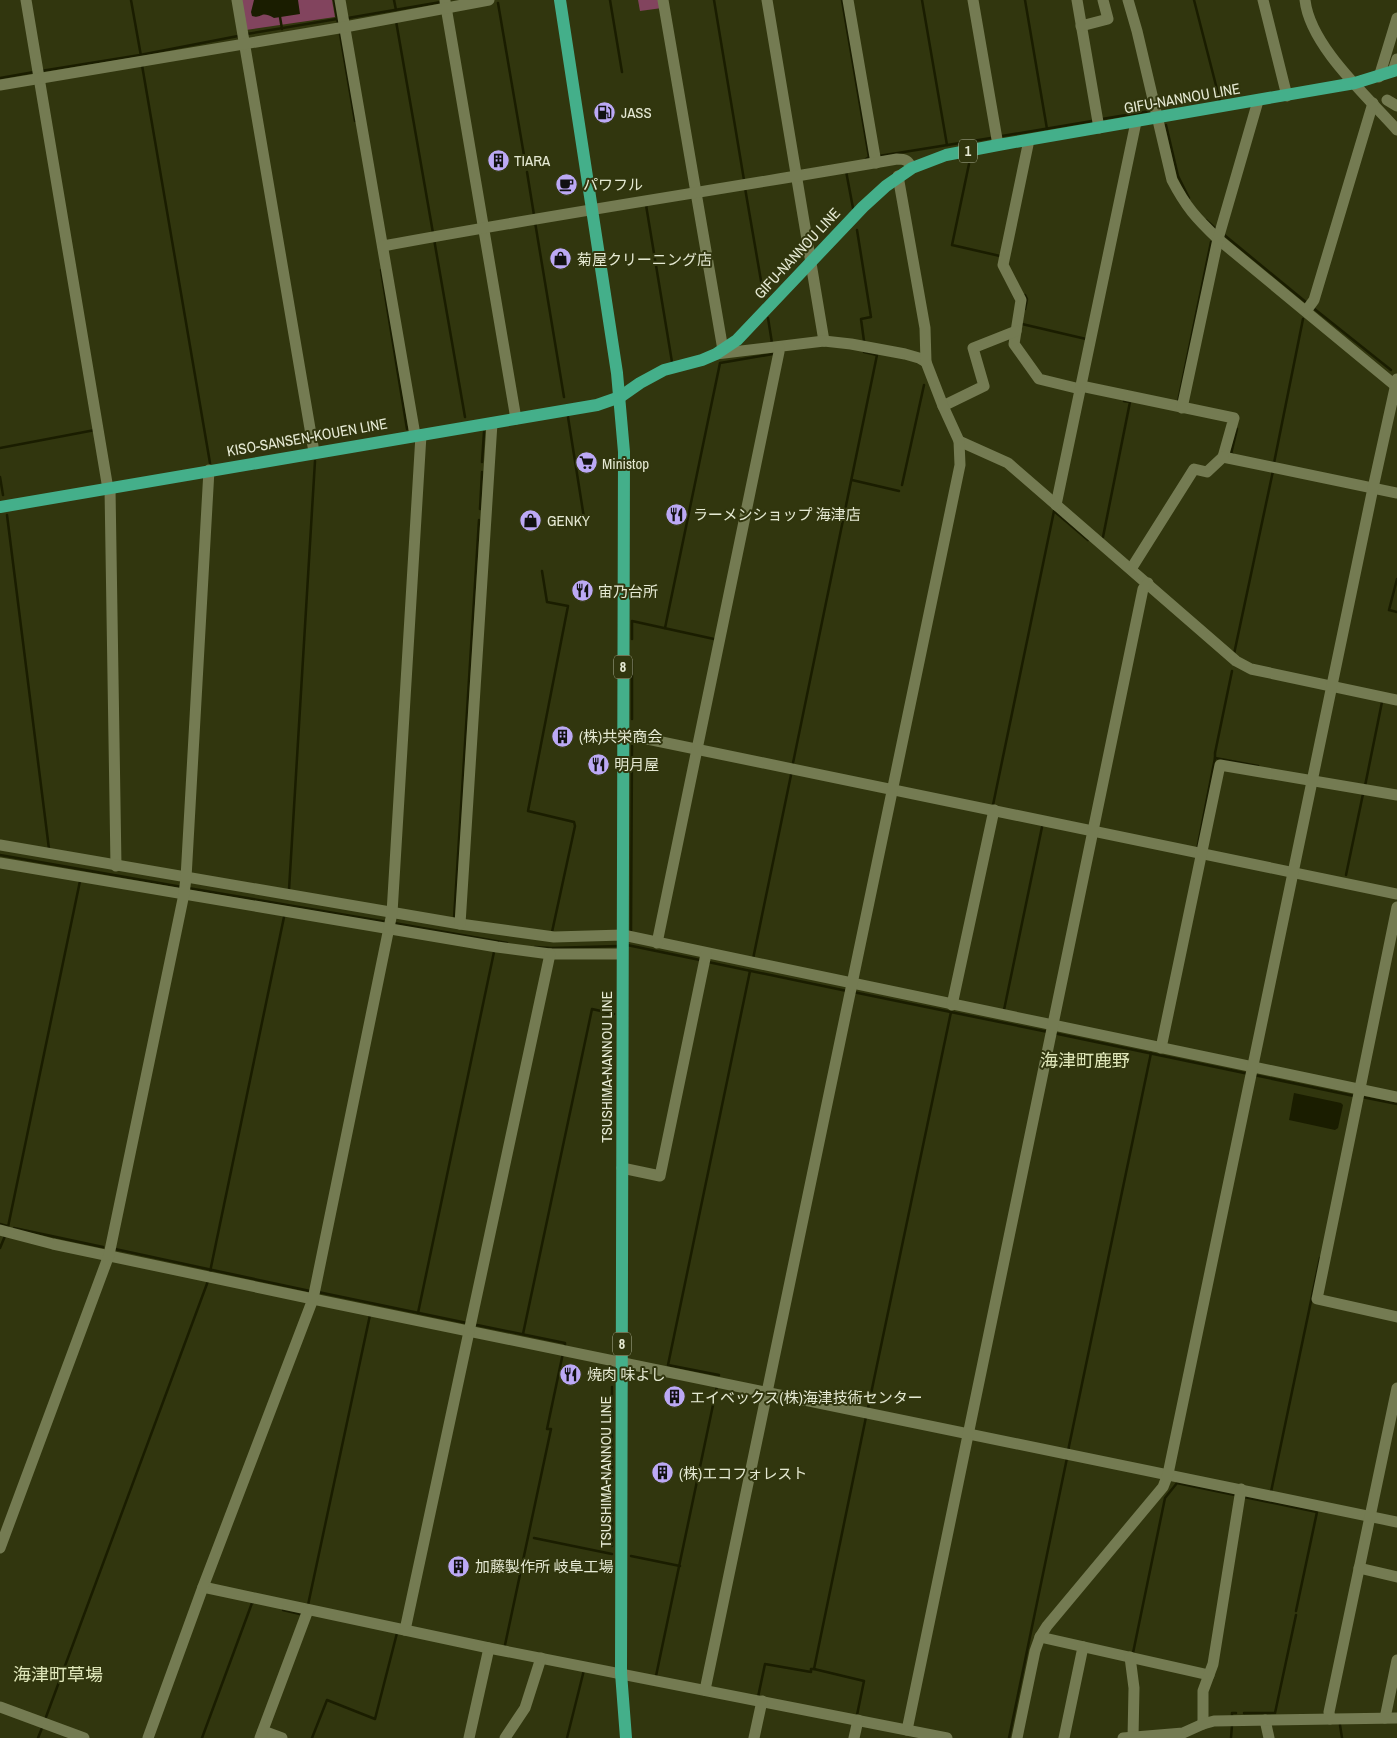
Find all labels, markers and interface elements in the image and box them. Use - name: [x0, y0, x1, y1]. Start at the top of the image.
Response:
- street label: GIFU-NANNOU LINE: [1122, 77, 1242, 119]
- fuel station icon: JASS: [593, 100, 617, 124]
- place label: JASS: [621, 102, 652, 123]
- road number: 1: [959, 140, 977, 162]
- building icon: TIARA: [486, 148, 510, 172]
- place label: TIARA: [514, 150, 551, 171]
- cafe icon: パワフル: [555, 172, 579, 196]
- place label: パワフル: [583, 174, 643, 195]
- street label: GIFU-NANNOU LINE: [749, 203, 845, 303]
- shop icon: 菊屋クリーニング店: [549, 247, 573, 271]
- place label: 菊屋クリーニング店: [577, 249, 712, 270]
- street label: KISO-SANSEN-KOUEN LINE: [225, 413, 389, 461]
- supermarket icon: Ministop: [574, 451, 598, 475]
- place label: Ministop: [602, 453, 649, 474]
- restaurant icon: ラーメンショップ 海津店: [665, 502, 689, 526]
- place label: ラーメンショップ 海津店: [693, 504, 861, 525]
- shop icon: GENKY: [519, 508, 543, 532]
- place label: GENKY: [547, 510, 591, 531]
- restaurant icon: 宙乃台所: [570, 579, 594, 603]
- place label: 宙乃台所: [598, 581, 658, 602]
- road number: 8: [614, 656, 632, 679]
- building icon: (株)共栄商会: [551, 724, 575, 748]
- place label: (株)共栄商会: [579, 726, 662, 747]
- restaurant icon: 明月屋: [586, 752, 610, 776]
- place label: 明月屋: [614, 754, 659, 775]
- street label: TSUSHIMA-NANNOU LINE: [596, 991, 617, 1143]
- district label: 海津町鹿野: [1040, 1048, 1130, 1073]
- road number: 8: [613, 1332, 631, 1356]
- restaurant icon: 焼肉 味よし: [559, 1362, 583, 1386]
- place label: 焼肉 味よし: [587, 1364, 665, 1385]
- building icon: エイベックス(株)海津技術センター: [662, 1385, 686, 1409]
- place label: エイベックス(株)海津技術センター: [690, 1387, 923, 1408]
- street label: TSUSHIMA-NANNOU LINE: [595, 1396, 616, 1548]
- building icon: (株)エコフォレスト: [651, 1461, 675, 1485]
- place label: (株)エコフォレスト: [679, 1463, 807, 1484]
- building icon: 加藤製作所 岐阜工場: [447, 1554, 471, 1578]
- place label: 加藤製作所 岐阜工場: [475, 1556, 613, 1577]
- district label: 海津町草場: [13, 1662, 103, 1687]

